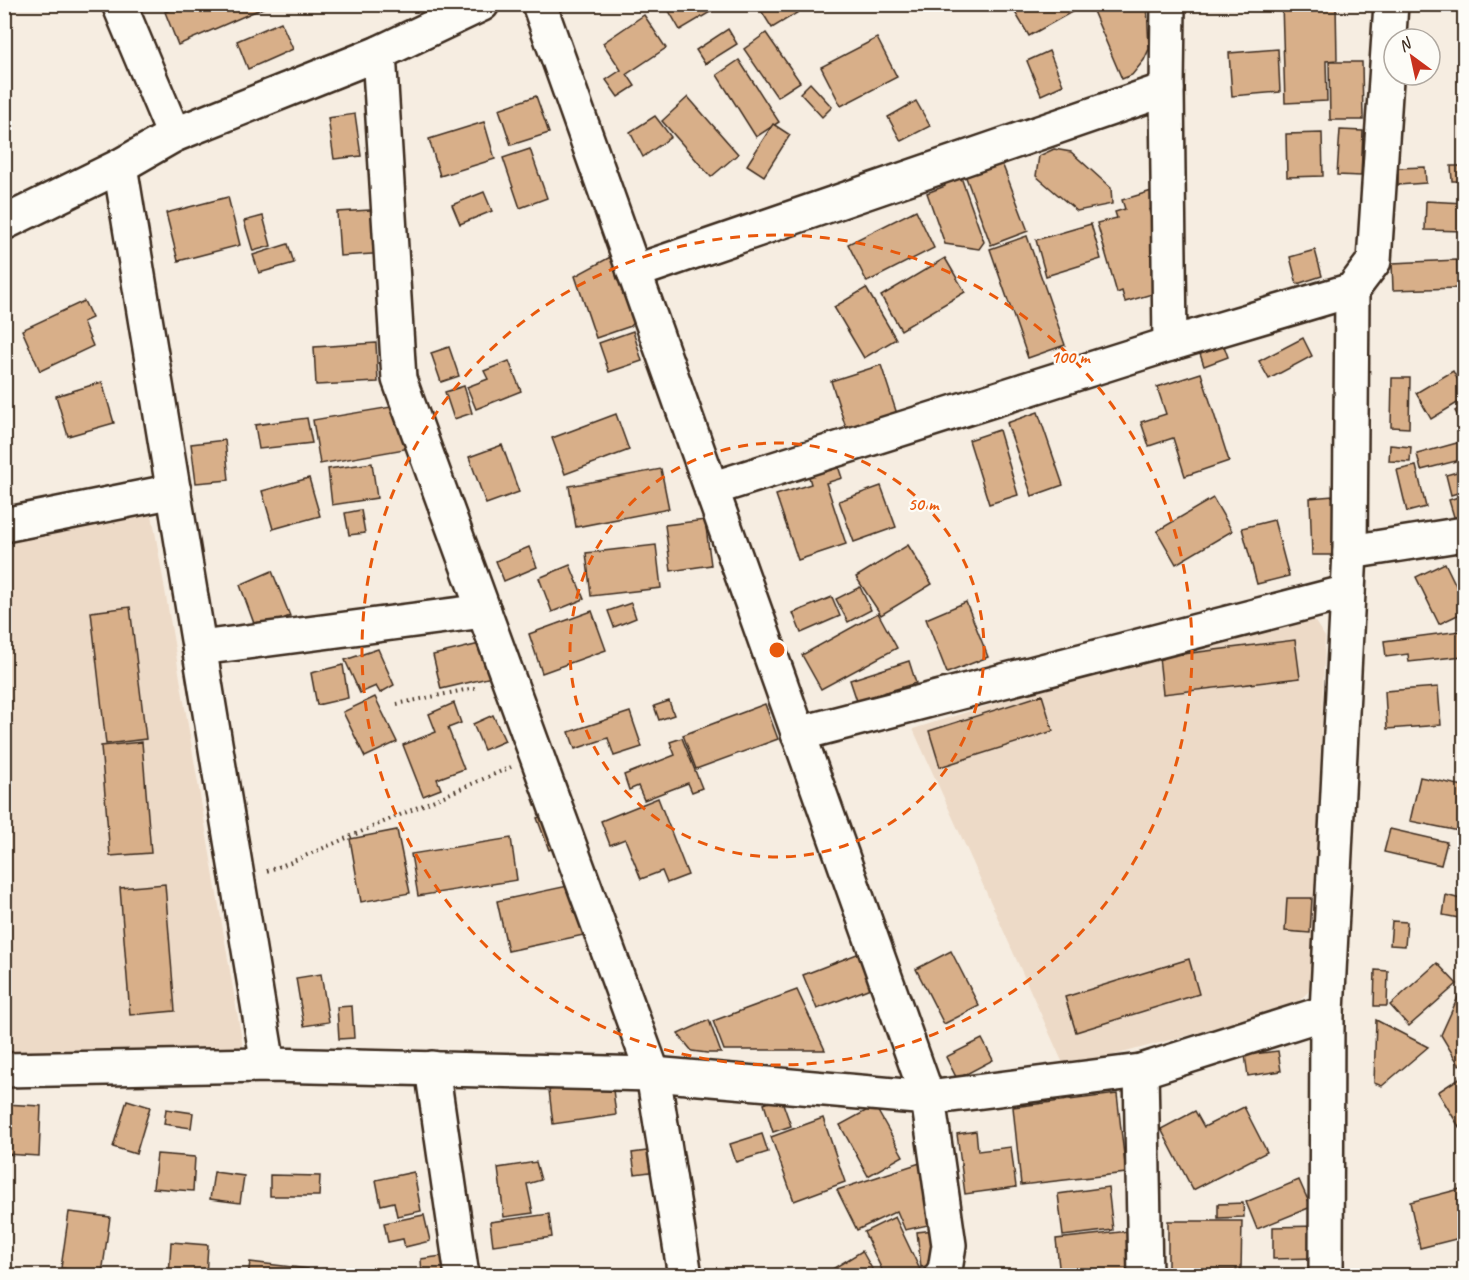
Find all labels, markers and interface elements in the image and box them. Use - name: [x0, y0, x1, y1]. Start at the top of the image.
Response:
- north arrow: [1382, 27, 1442, 87]
- text: N: [1395, 32, 1417, 56]
- text: 100 m: [1051, 346, 1091, 368]
- text: 50 m: [908, 493, 940, 515]
- centre of rings: [767, 640, 787, 660]

